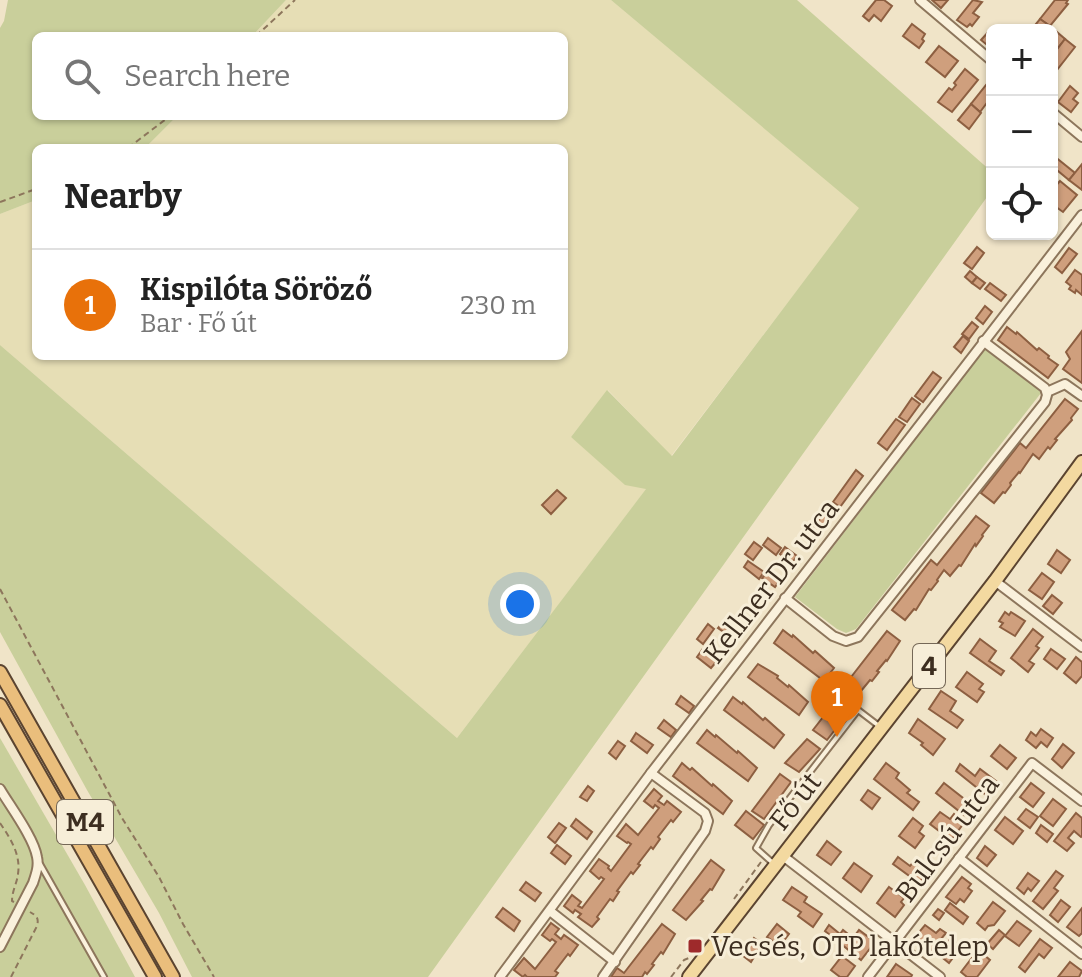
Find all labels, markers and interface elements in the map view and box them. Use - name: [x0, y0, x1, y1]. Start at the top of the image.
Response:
- map controls: [986, 24, 1058, 240]
- button: +: [986, 24, 1058, 96]
- search box: [32, 32, 568, 120]
- icon: search: [60, 54, 104, 98]
- text: Search here: [124, 58, 291, 94]
- button: −: [986, 96, 1058, 168]
- button: locate: [986, 168, 1058, 240]
- text: Nearby: [64, 176, 182, 217]
- text: Kispilóta Söröző: [140, 272, 372, 308]
- text: 1: [84, 290, 96, 321]
- text: 230 m: [460, 290, 536, 321]
- text: Bar · Fő út: [140, 308, 257, 339]
- street label: Kellner Dr. utca: [697, 493, 846, 670]
- your location: [500, 584, 540, 624]
- road number: 4: [913, 644, 945, 688]
- pin: 1: [811, 671, 863, 737]
- street label: Fő út: [763, 766, 828, 837]
- street label: Bulcsú utca: [889, 768, 1006, 908]
- road number: M4: [57, 800, 113, 844]
- place label: Vecsés, OTP lakótelep: [711, 930, 989, 963]
- marker: Vecsés, OTP lakótelep: [686, 937, 704, 955]

